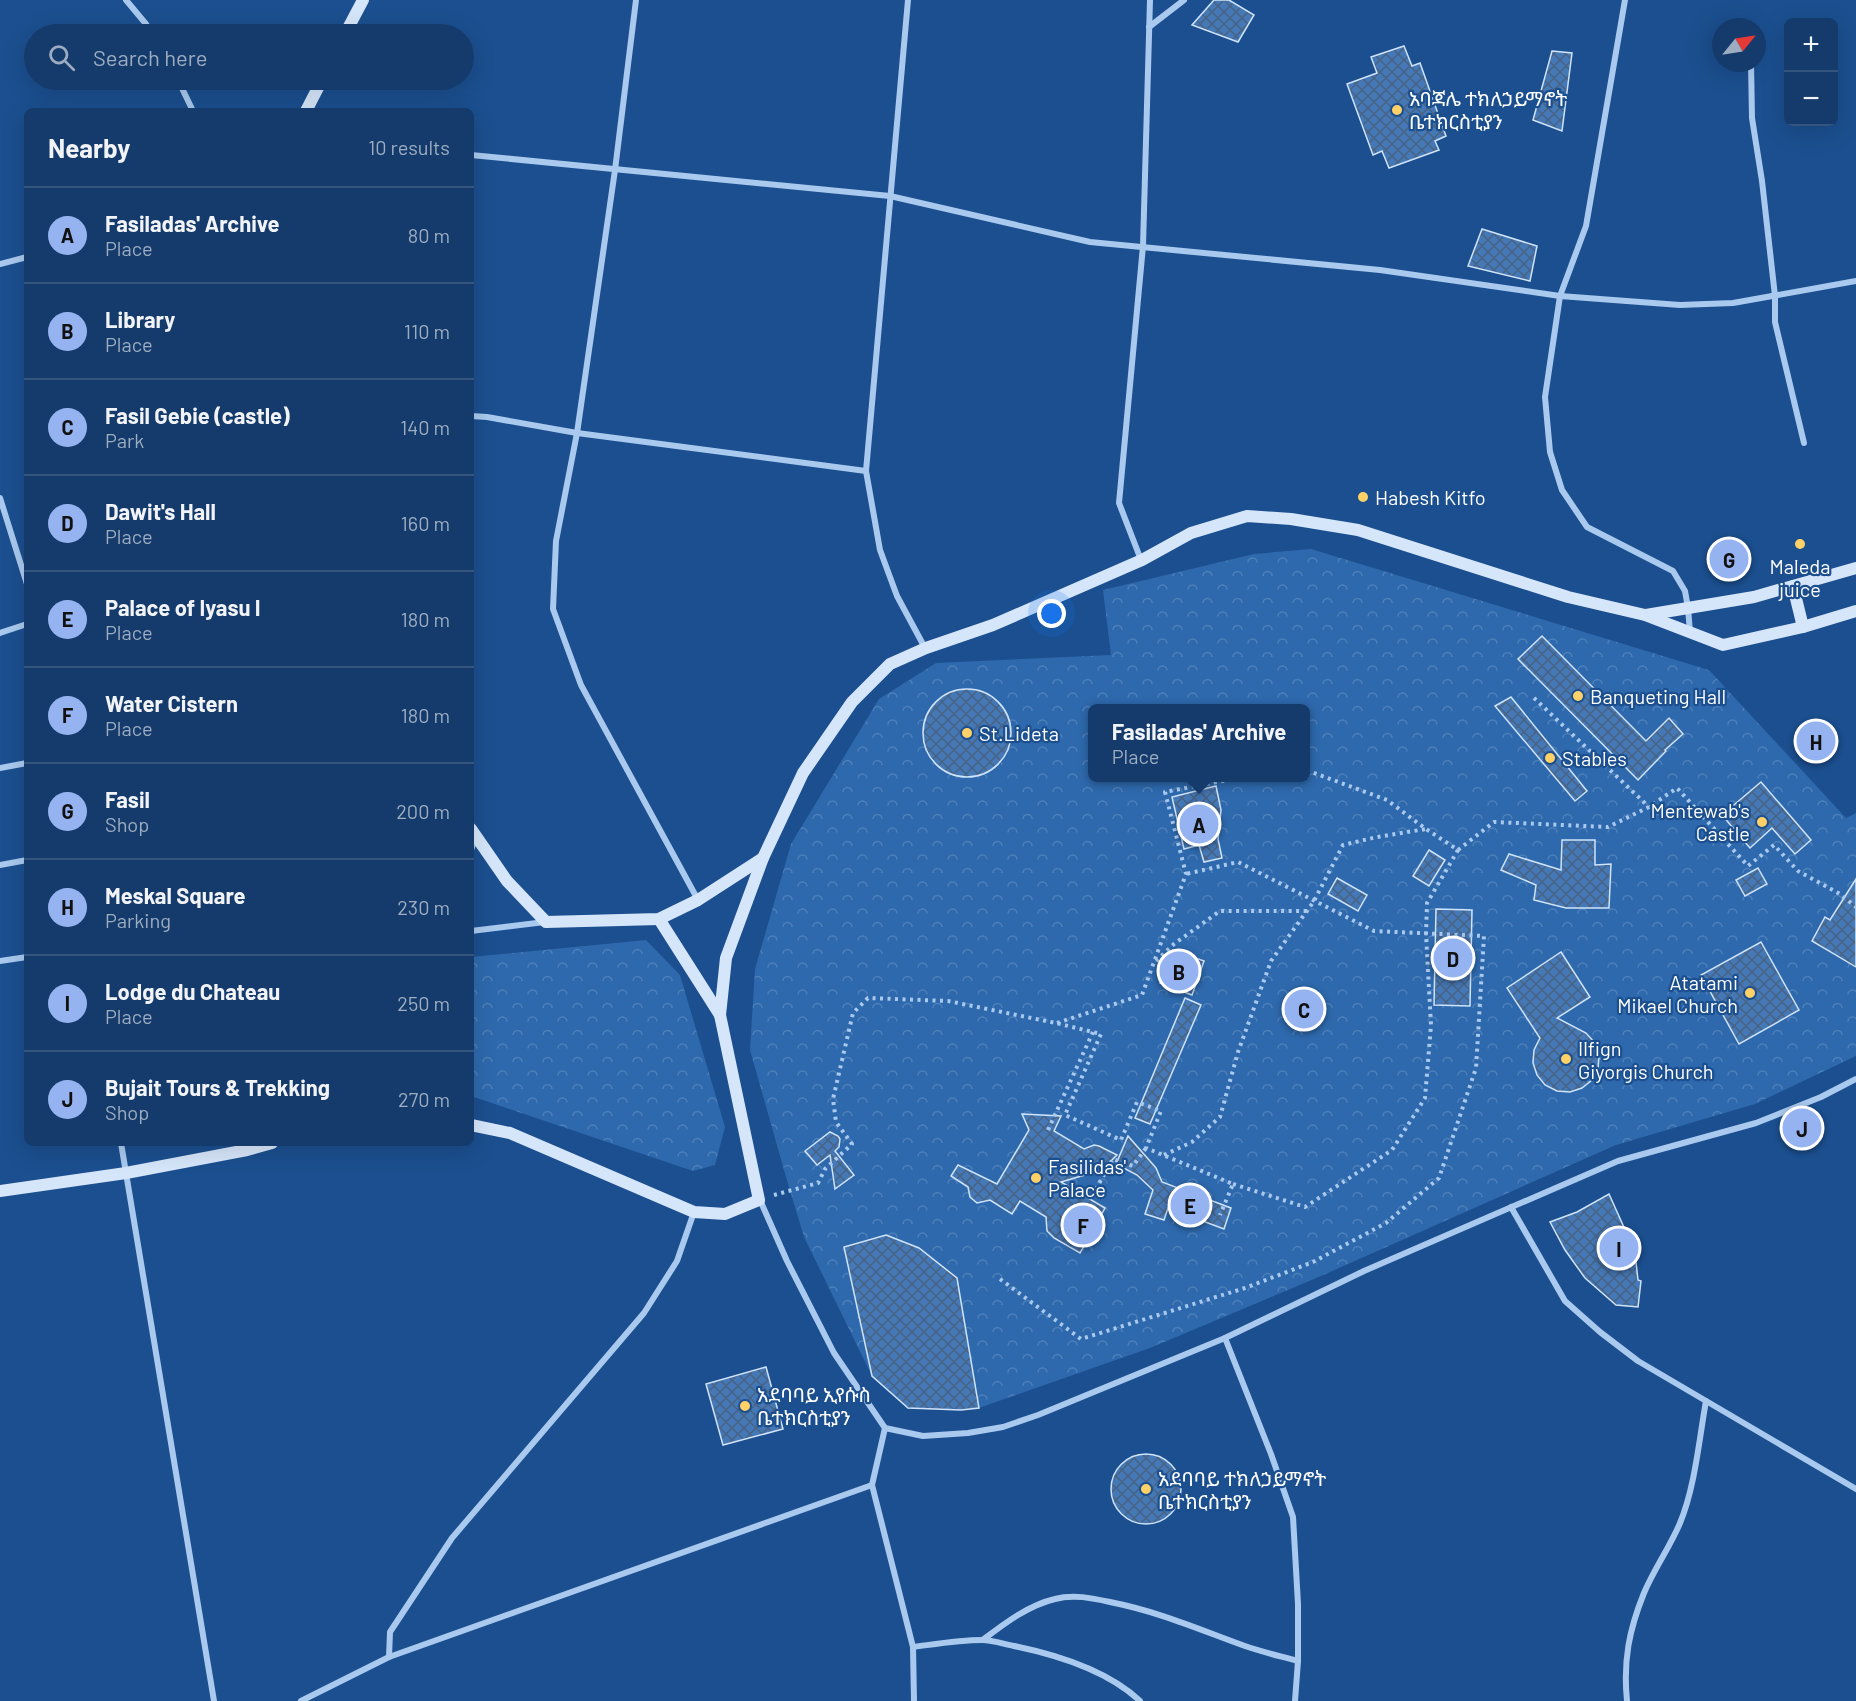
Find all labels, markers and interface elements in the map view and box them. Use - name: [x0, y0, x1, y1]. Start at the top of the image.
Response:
- north arrow: [1712, 18, 1766, 72]
- map controls: [1784, 18, 1838, 126]
- button: +: [1784, 18, 1838, 72]
- search box: [24, 24, 474, 90]
- icon: search: [45, 41, 78, 74]
- text: Search here: [93, 44, 207, 70]
- button: −: [1784, 72, 1838, 126]
- place label: አባጃሌ ተክለኃይማኖት ቤተክርስቲያን: [1409, 86, 1567, 133]
- marker: አባጃሌ ተክለኃይማኖት ቤተክርስቲያን: [1390, 103, 1404, 117]
- text: Nearby: [48, 132, 130, 163]
- text: 10 results: [368, 135, 450, 159]
- text: Fasiladas' Archive: [105, 210, 280, 236]
- text: A: [61, 223, 74, 247]
- text: 80 m: [408, 223, 450, 247]
- text: Place: [105, 236, 153, 260]
- text: Library: [105, 306, 175, 332]
- text: B: [61, 319, 74, 343]
- text: 110 m: [404, 319, 450, 343]
- text: Place: [105, 332, 153, 356]
- text: Fasil Gebie (castle): [105, 402, 290, 428]
- text: C: [61, 415, 74, 439]
- text: 140 m: [400, 415, 450, 439]
- text: Park: [105, 428, 144, 452]
- place label: Habesh Kitfo: [1375, 485, 1486, 509]
- marker: Habesh Kitfo: [1356, 490, 1370, 504]
- text: Dawit's Hall: [105, 498, 216, 524]
- text: D: [61, 511, 74, 535]
- text: 160 m: [401, 511, 450, 535]
- text: Place: [105, 524, 153, 548]
- pin: G: [1710, 536, 1748, 582]
- marker: Maleda juice: [1793, 537, 1807, 551]
- place label: Maleda juice: [1770, 554, 1830, 601]
- text: Palace of Iyasu I: [105, 594, 261, 620]
- your location: [1037, 599, 1066, 628]
- text: E: [62, 607, 73, 631]
- text: 180 m: [401, 607, 450, 631]
- text: Place: [105, 620, 153, 644]
- place label: Banqueting Hall: [1590, 684, 1726, 708]
- marker: Banqueting Hall: [1571, 689, 1585, 703]
- text: Water Cistern: [105, 690, 238, 716]
- text: F: [62, 703, 73, 727]
- text: 180 m: [401, 703, 450, 727]
- popup: [1088, 704, 1310, 782]
- text: Place: [105, 716, 153, 740]
- text: Fasiladas' Archive: [1112, 718, 1286, 744]
- pin: H: [1796, 718, 1836, 764]
- place label: St.Lideta: [979, 721, 1059, 745]
- marker: St.Lideta: [960, 726, 974, 740]
- text: Place: [1112, 744, 1159, 768]
- place label: Stables: [1562, 746, 1627, 770]
- marker: Stables: [1543, 751, 1557, 765]
- text: Fasil: [105, 786, 150, 812]
- place label: Mentewab's Castle: [1650, 798, 1750, 845]
- text: G: [61, 799, 74, 823]
- text: 200 m: [396, 799, 450, 823]
- pin: A: [1180, 802, 1218, 846]
- text: Shop: [105, 812, 149, 836]
- marker: Mentewab's Castle: [1755, 815, 1769, 829]
- text: Meskal Square: [105, 882, 246, 908]
- text: H: [61, 895, 74, 919]
- text: 230 m: [397, 895, 450, 919]
- text: Parking: [105, 908, 171, 932]
- pin: D: [1434, 936, 1472, 980]
- pin: B: [1160, 948, 1198, 994]
- place label: Atatami Mikael Church: [1617, 970, 1738, 1017]
- text: Lodge du Chateau: [105, 978, 280, 1004]
- pin: C: [1284, 986, 1324, 1032]
- marker: Atatami Mikael Church: [1743, 986, 1757, 1000]
- text: I: [65, 991, 70, 1015]
- text: 250 m: [397, 991, 450, 1015]
- text: Place: [105, 1004, 153, 1028]
- place label: Ilfign Giyorgis Church: [1578, 1036, 1714, 1083]
- marker: Ilfign Giyorgis Church: [1559, 1052, 1573, 1066]
- text: Bujait Tours & Trekking: [105, 1074, 330, 1100]
- text: J: [62, 1087, 73, 1111]
- text: 270 m: [398, 1087, 450, 1111]
- text: Shop: [105, 1100, 149, 1124]
- pin: J: [1782, 1106, 1822, 1150]
- place label: Fasilidas' Palace: [1048, 1154, 1127, 1201]
- marker: Fasilidas' Palace: [1029, 1171, 1043, 1185]
- pin: E: [1170, 1182, 1210, 1228]
- pin: F: [1064, 1202, 1102, 1248]
- pin: I: [1600, 1226, 1638, 1270]
- place label: አደባባይ ኢየሱስ ቤተክርስቲያን: [757, 1382, 871, 1429]
- marker: አደባባይ ኢየሱስ ቤተክርስቲያን: [738, 1399, 752, 1413]
- place label: አደባባይ ተክለኃይማኖት ቤተክርስቲያን: [1158, 1466, 1326, 1513]
- marker: አደባባይ ተክለኃይማኖት ቤተክርስቲያን: [1139, 1482, 1153, 1496]

